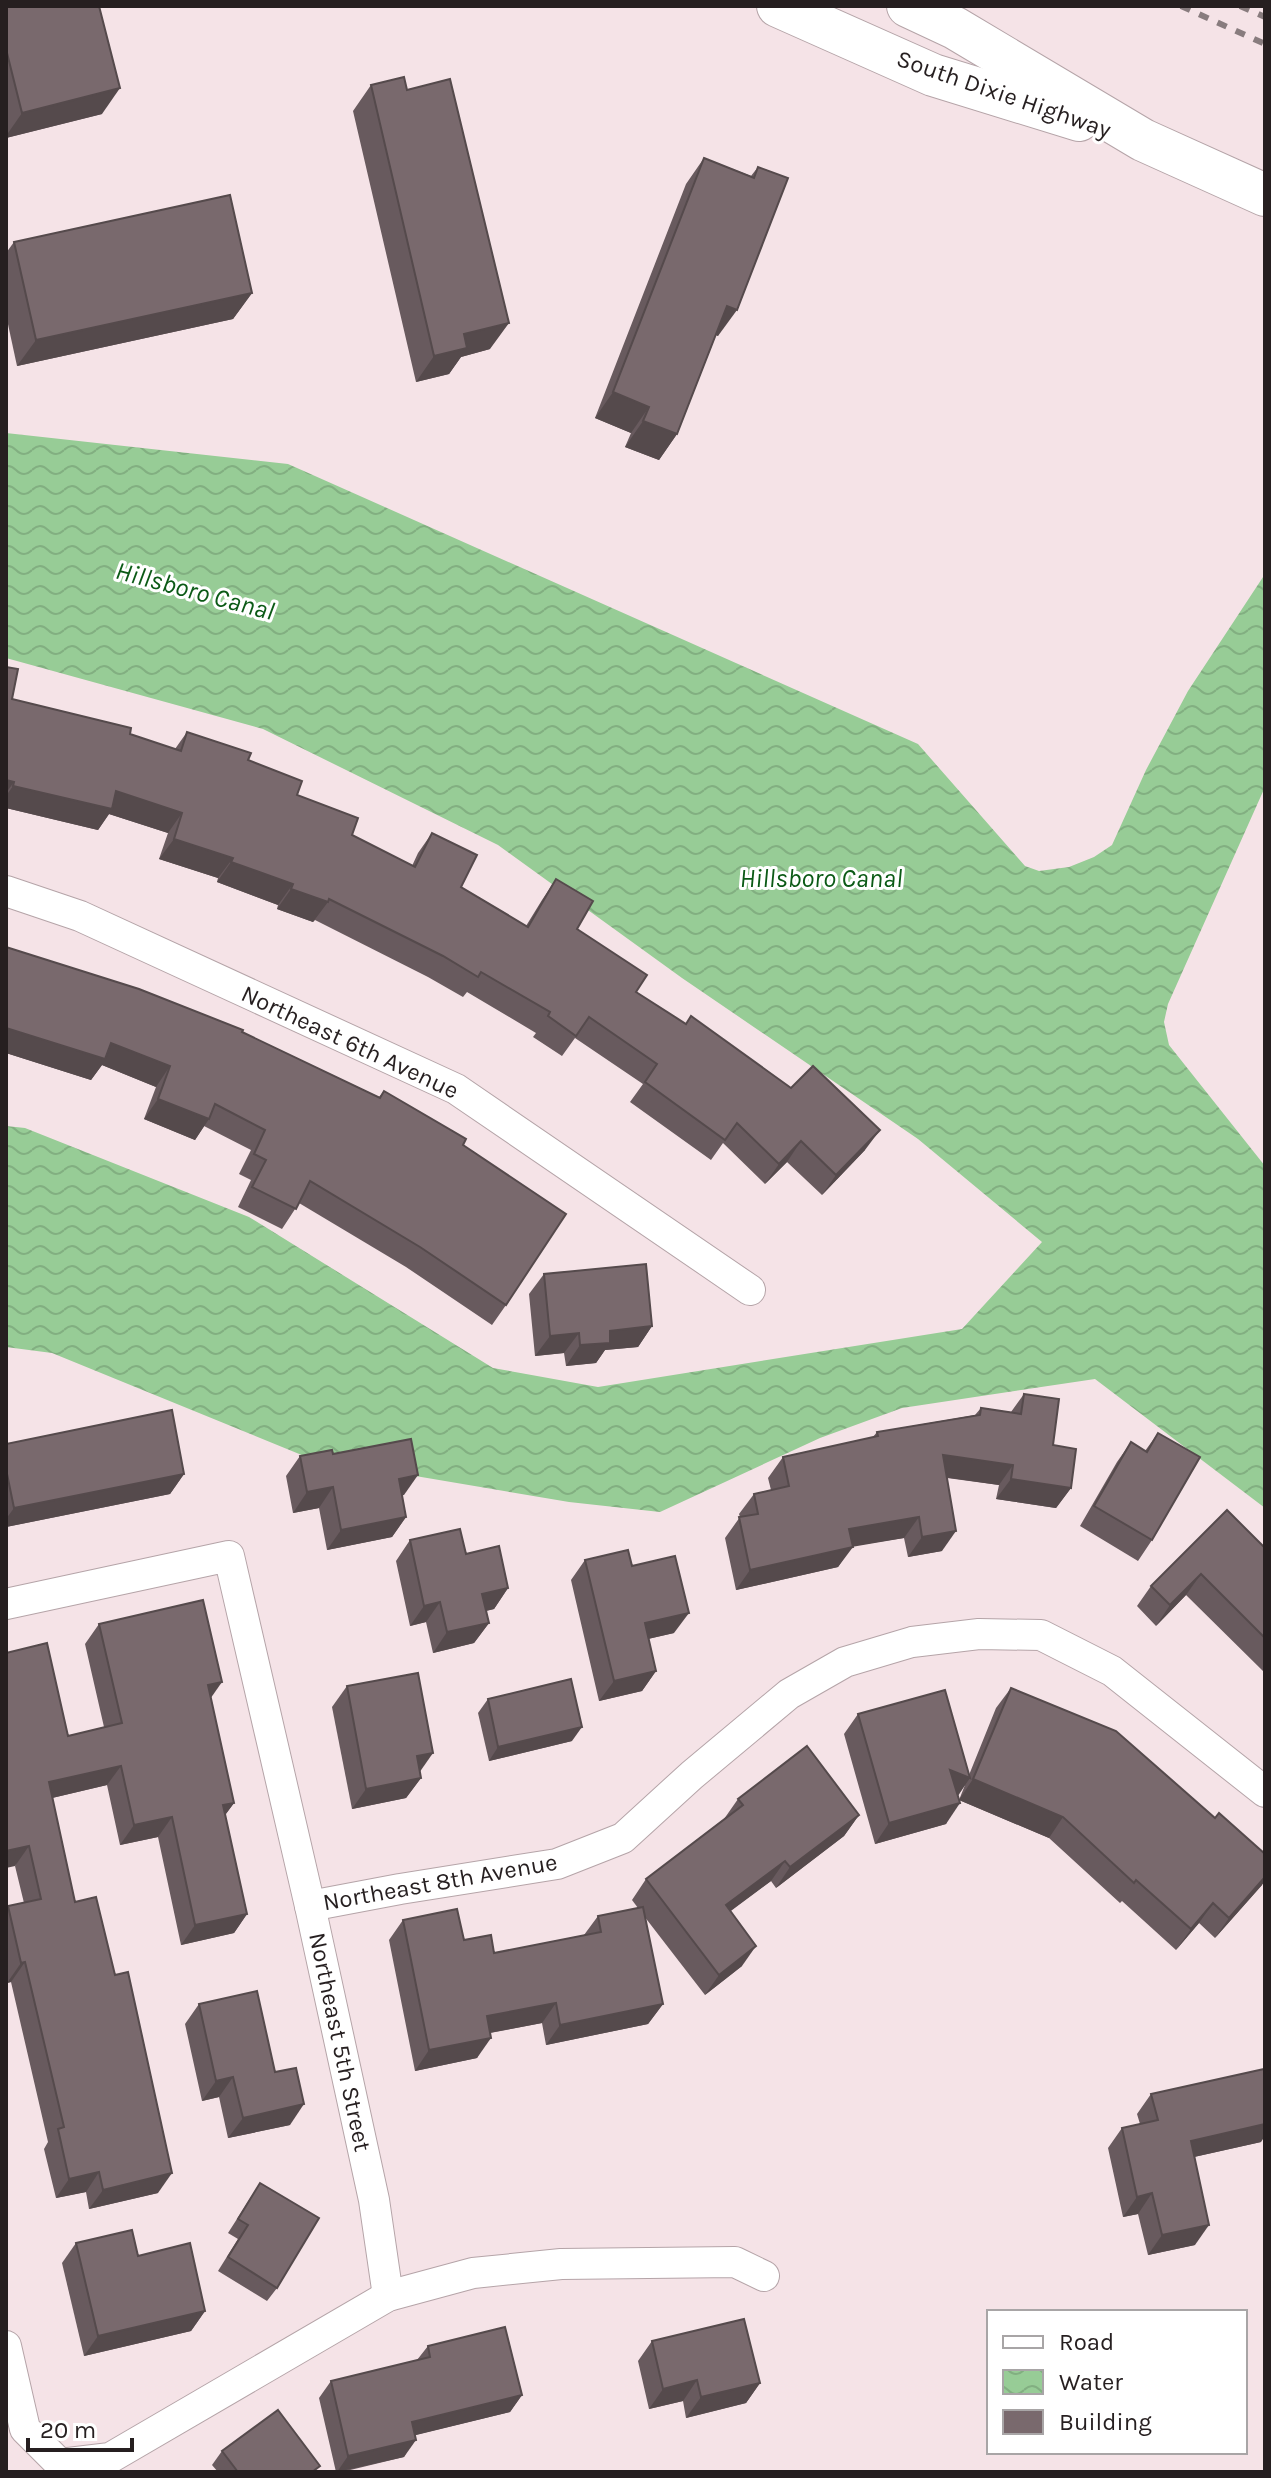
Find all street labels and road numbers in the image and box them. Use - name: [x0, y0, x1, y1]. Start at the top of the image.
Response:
- street label: South Dixie Highway: [893, 44, 1115, 144]
- street label: Northeast 6th Avenue: [237, 979, 463, 1105]
- street label: Northeast 8th Avenue: [321, 1848, 559, 1916]
- street label: Northeast 5th Street: [303, 1930, 377, 2154]

